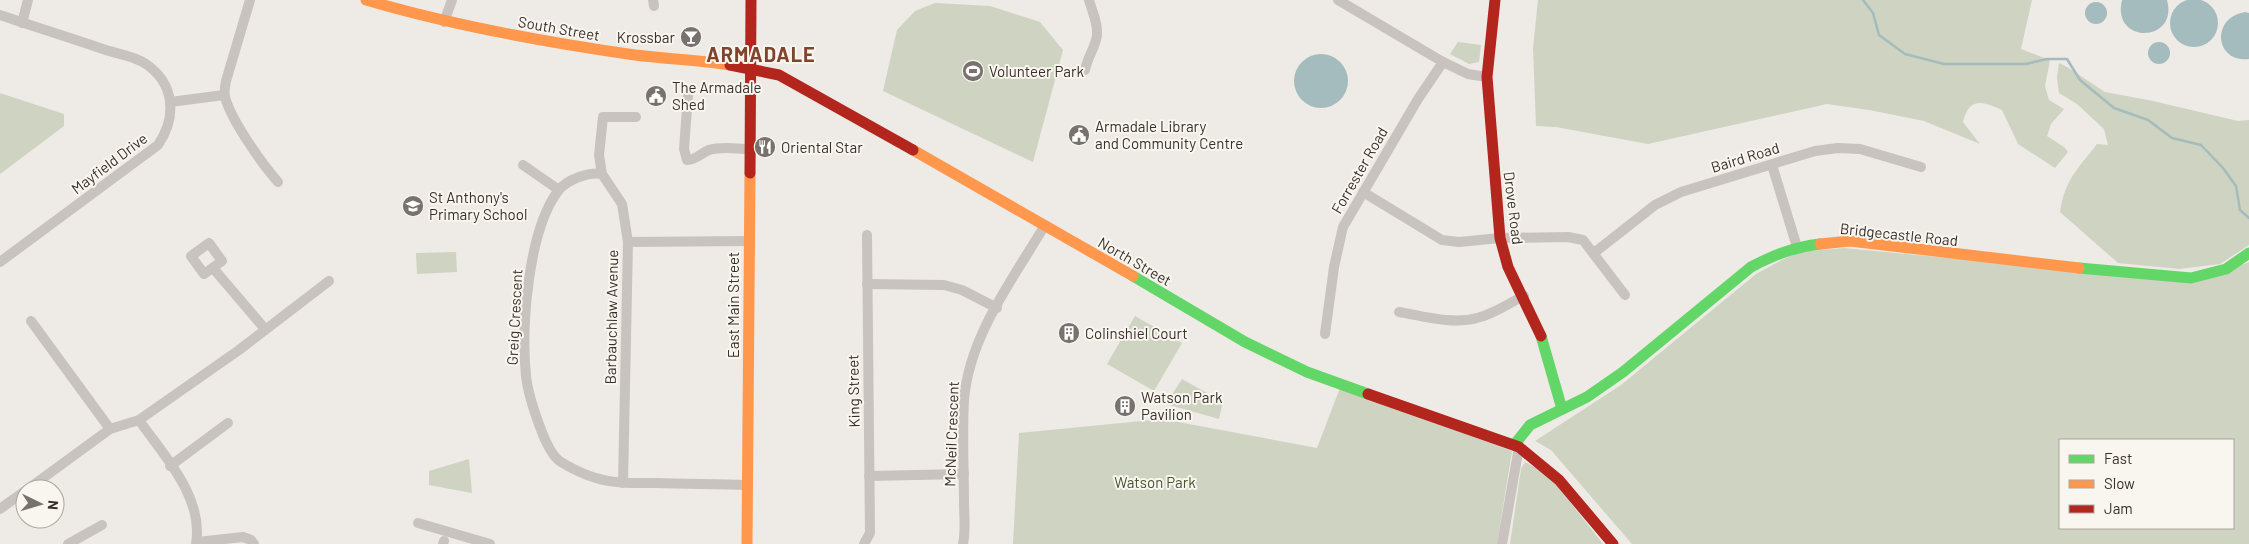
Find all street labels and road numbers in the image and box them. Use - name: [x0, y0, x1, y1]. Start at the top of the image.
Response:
- street label: South Street: [517, 12, 601, 44]
- street label: Forrester Road: [1327, 124, 1391, 216]
- street label: Mayfield Drive: [67, 129, 151, 197]
- street label: Baird Road: [1709, 138, 1781, 176]
- street label: Drove Road: [1501, 170, 1527, 246]
- street label: Bridgecastle Road: [1839, 219, 1959, 249]
- street label: North Street: [1095, 233, 1175, 289]
- street label: Barbauchlaw Avenue: [601, 249, 621, 385]
- street label: East Main Street: [724, 252, 742, 358]
- street label: Greig Crescent: [502, 268, 526, 366]
- street label: King Street: [843, 354, 863, 428]
- street label: McNeil Crescent: [940, 381, 962, 487]

